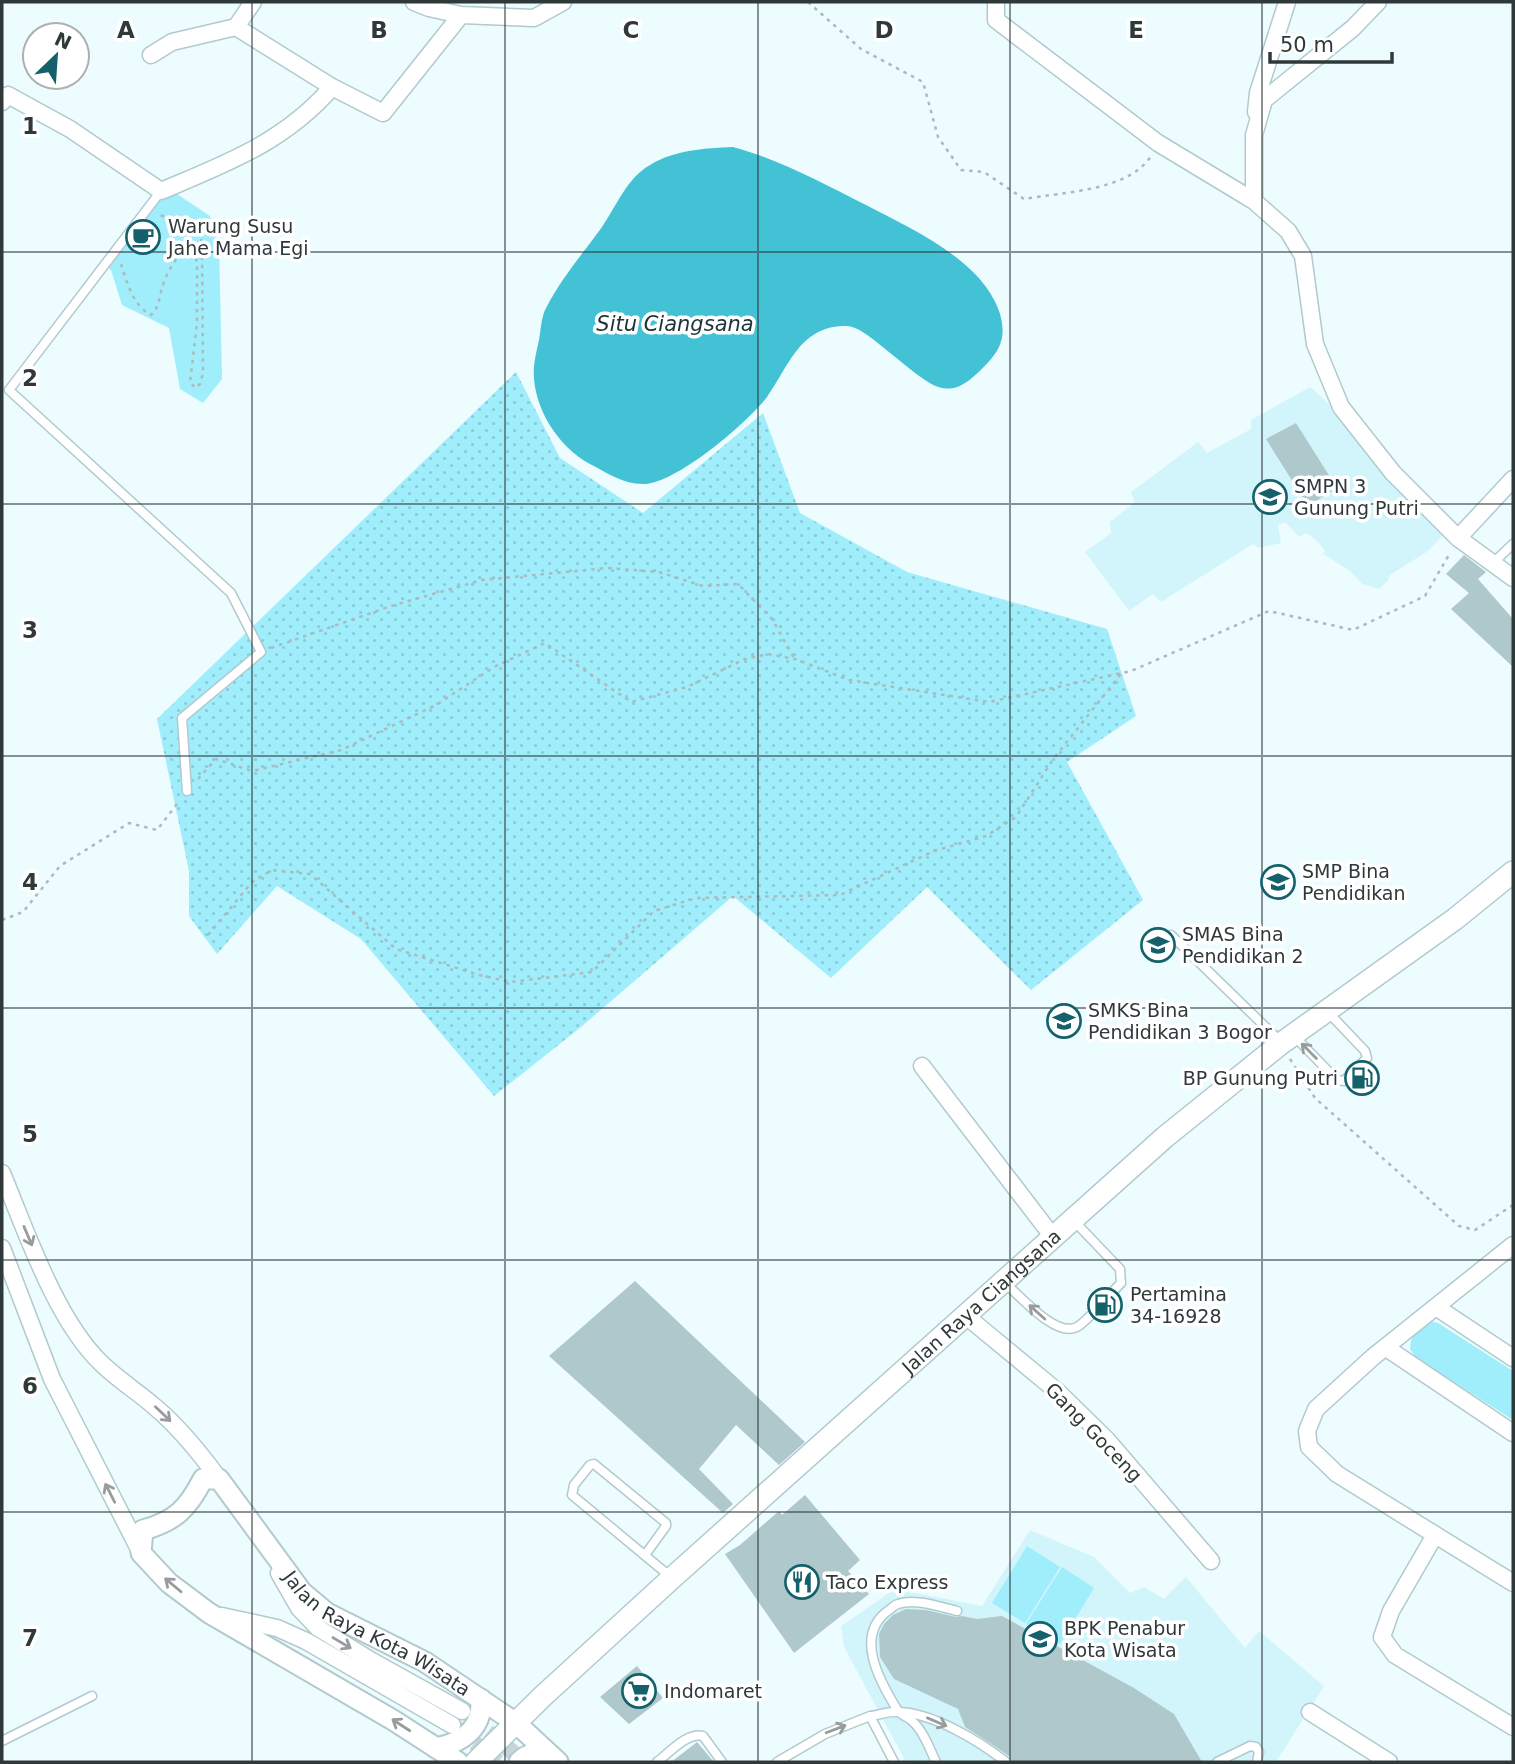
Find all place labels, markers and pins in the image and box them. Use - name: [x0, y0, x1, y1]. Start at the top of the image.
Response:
- place label: Warung Susu Jahe Mama Egi: [167, 215, 309, 259]
- cafe icon: Warung Susu Jahe Mama Egi: [124, 218, 162, 256]
- place label: SMPN 3 Gunung Putri: [1294, 475, 1419, 519]
- school or university icon: SMPN 3 Gunung Putri: [1251, 478, 1289, 516]
- place label: SMP Bina Pendidikan: [1302, 860, 1406, 904]
- school or university icon: SMP Bina Pendidikan: [1259, 863, 1297, 901]
- place label: SMAS Bina Pendidikan 2: [1182, 923, 1304, 967]
- school or university icon: SMAS Bina Pendidikan 2: [1139, 926, 1177, 964]
- place label: SMKS Bina Pendidikan 3 Bogor: [1088, 999, 1272, 1043]
- school or university icon: SMKS Bina Pendidikan 3 Bogor: [1045, 1002, 1083, 1040]
- fuel station icon: BP Gunung Putri: [1343, 1059, 1381, 1097]
- place label: BP Gunung Putri: [1183, 1067, 1338, 1089]
- place label: Pertamina 34-16928: [1130, 1283, 1227, 1327]
- fuel station icon: Pertamina 34-16928: [1086, 1286, 1124, 1324]
- restaurant icon: Taco Express: [783, 1563, 821, 1601]
- place label: Taco Express: [825, 1571, 948, 1593]
- place label: BPK Penabur Kota Wisata: [1064, 1617, 1185, 1661]
- school or university icon: BPK Penabur Kota Wisata: [1021, 1620, 1059, 1658]
- supermarket icon: Indomaret: [620, 1672, 658, 1710]
- place label: Indomaret: [664, 1680, 762, 1702]

